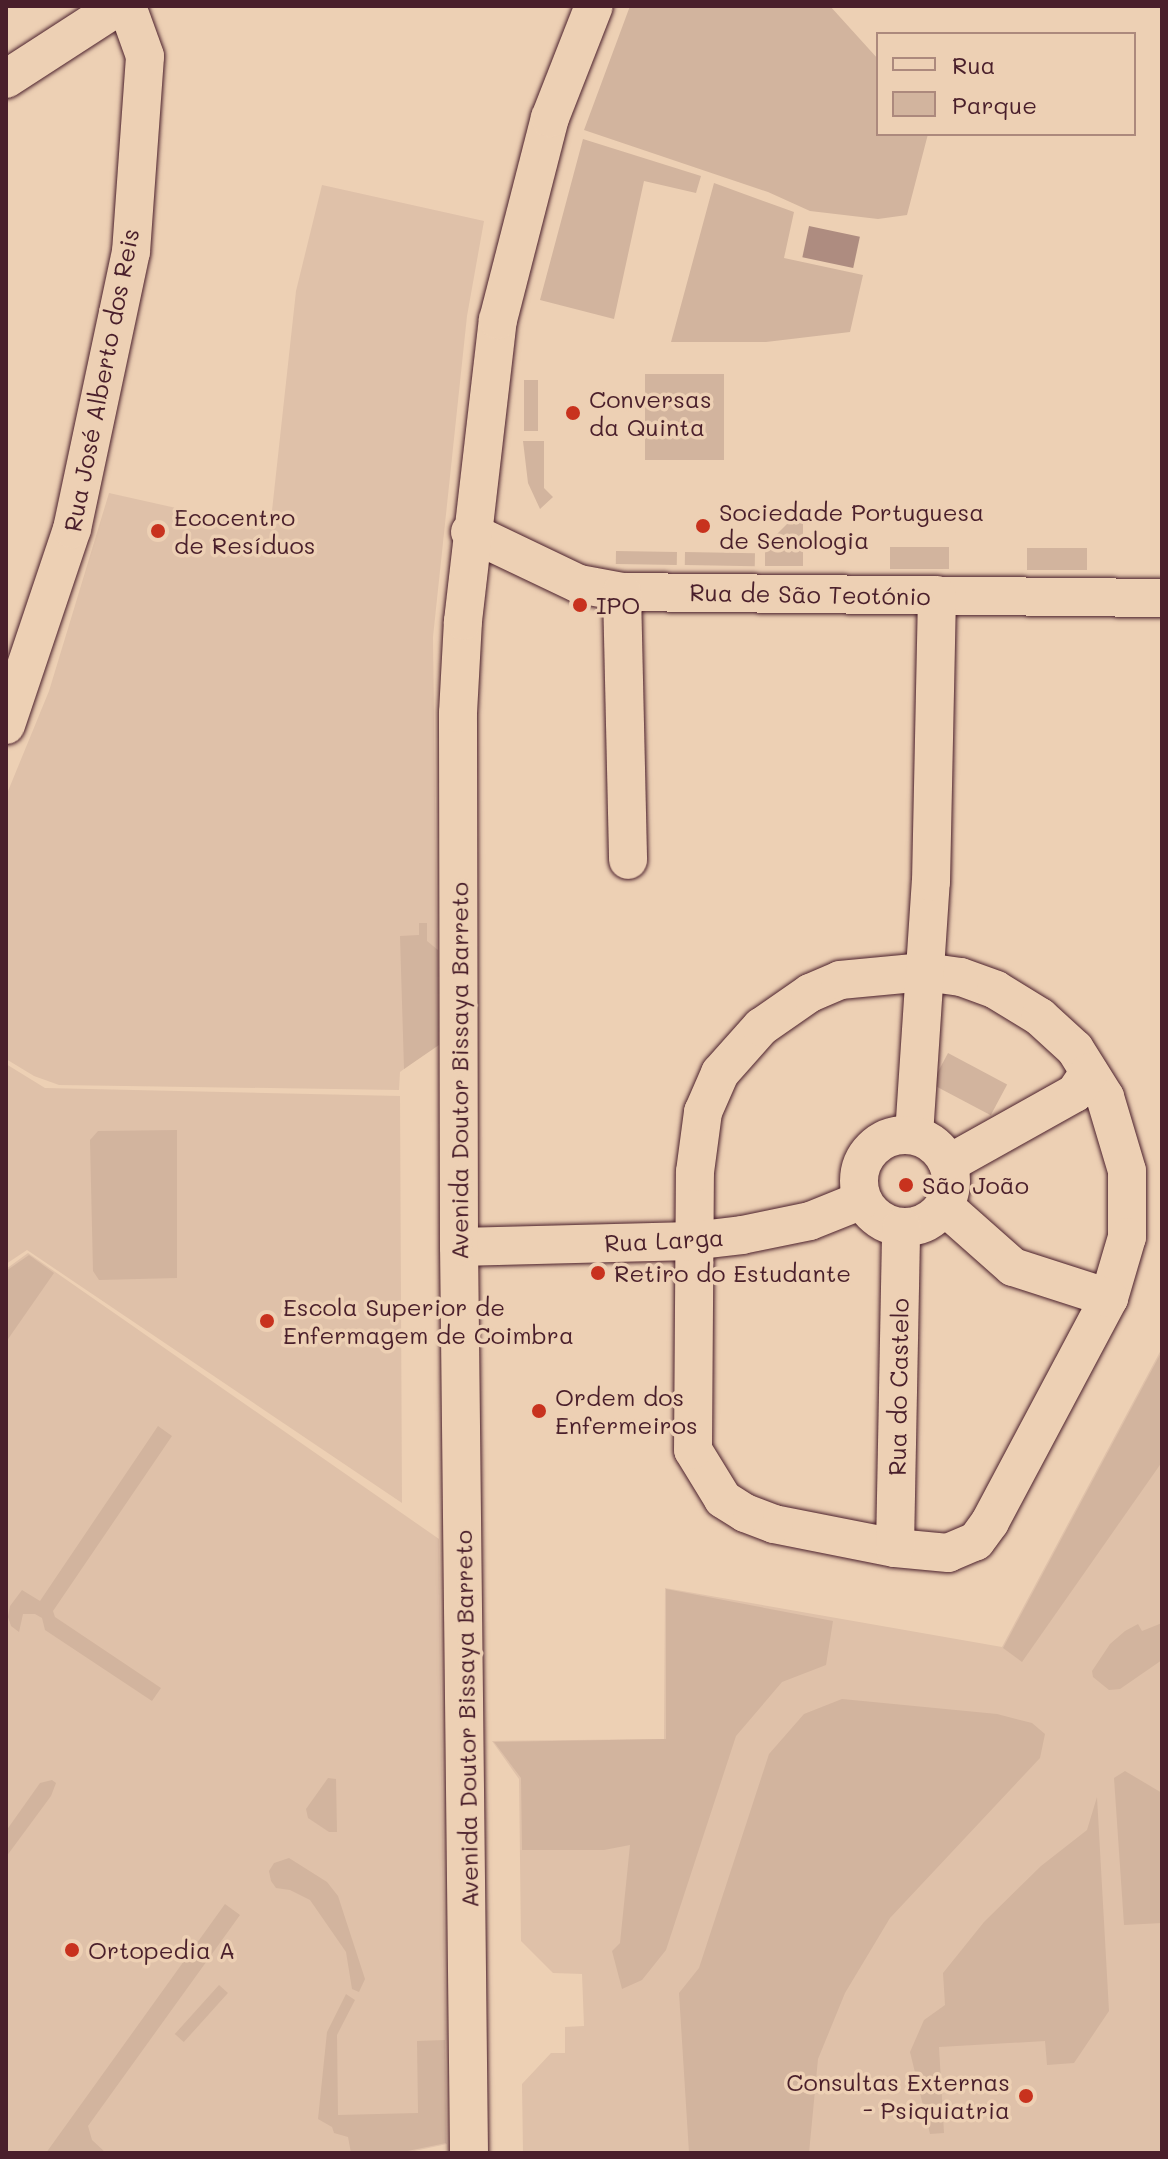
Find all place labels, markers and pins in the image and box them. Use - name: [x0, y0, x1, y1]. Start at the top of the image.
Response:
- place label: Conversas da Quinta: [589, 385, 712, 441]
- marker: Conversas da Quinta: [564, 404, 582, 422]
- place label: Sociedade Portuguesa de Senologia: [719, 498, 984, 554]
- place label: Ecocentro de Resíduos: [174, 503, 315, 559]
- marker: Sociedade Portuguesa de Senologia: [694, 517, 712, 535]
- marker: Ecocentro de Resíduos: [149, 522, 167, 540]
- place label: IPO: [596, 591, 640, 619]
- marker: IPO: [571, 596, 589, 614]
- place label: São João: [922, 1171, 1029, 1199]
- marker: São João: [897, 1176, 915, 1194]
- place label: Retiro do Estudante: [614, 1259, 851, 1287]
- marker: Retiro do Estudante: [589, 1264, 607, 1282]
- place label: Escola Superior de Enfermagem de Coimbra: [283, 1293, 574, 1349]
- marker: Escola Superior de Enfermagem de Coimbra: [258, 1312, 276, 1330]
- place label: Ordem dos Enfermeiros: [555, 1383, 698, 1439]
- marker: Ordem dos Enfermeiros: [530, 1402, 548, 1420]
- place label: Ortopedia A: [88, 1936, 235, 1964]
- marker: Ortopedia A: [63, 1941, 81, 1959]
- place label: Consultas Externas - Psiquiatria: [786, 2068, 1010, 2124]
- marker: Consultas Externas - Psiquiatria: [1017, 2087, 1035, 2105]

